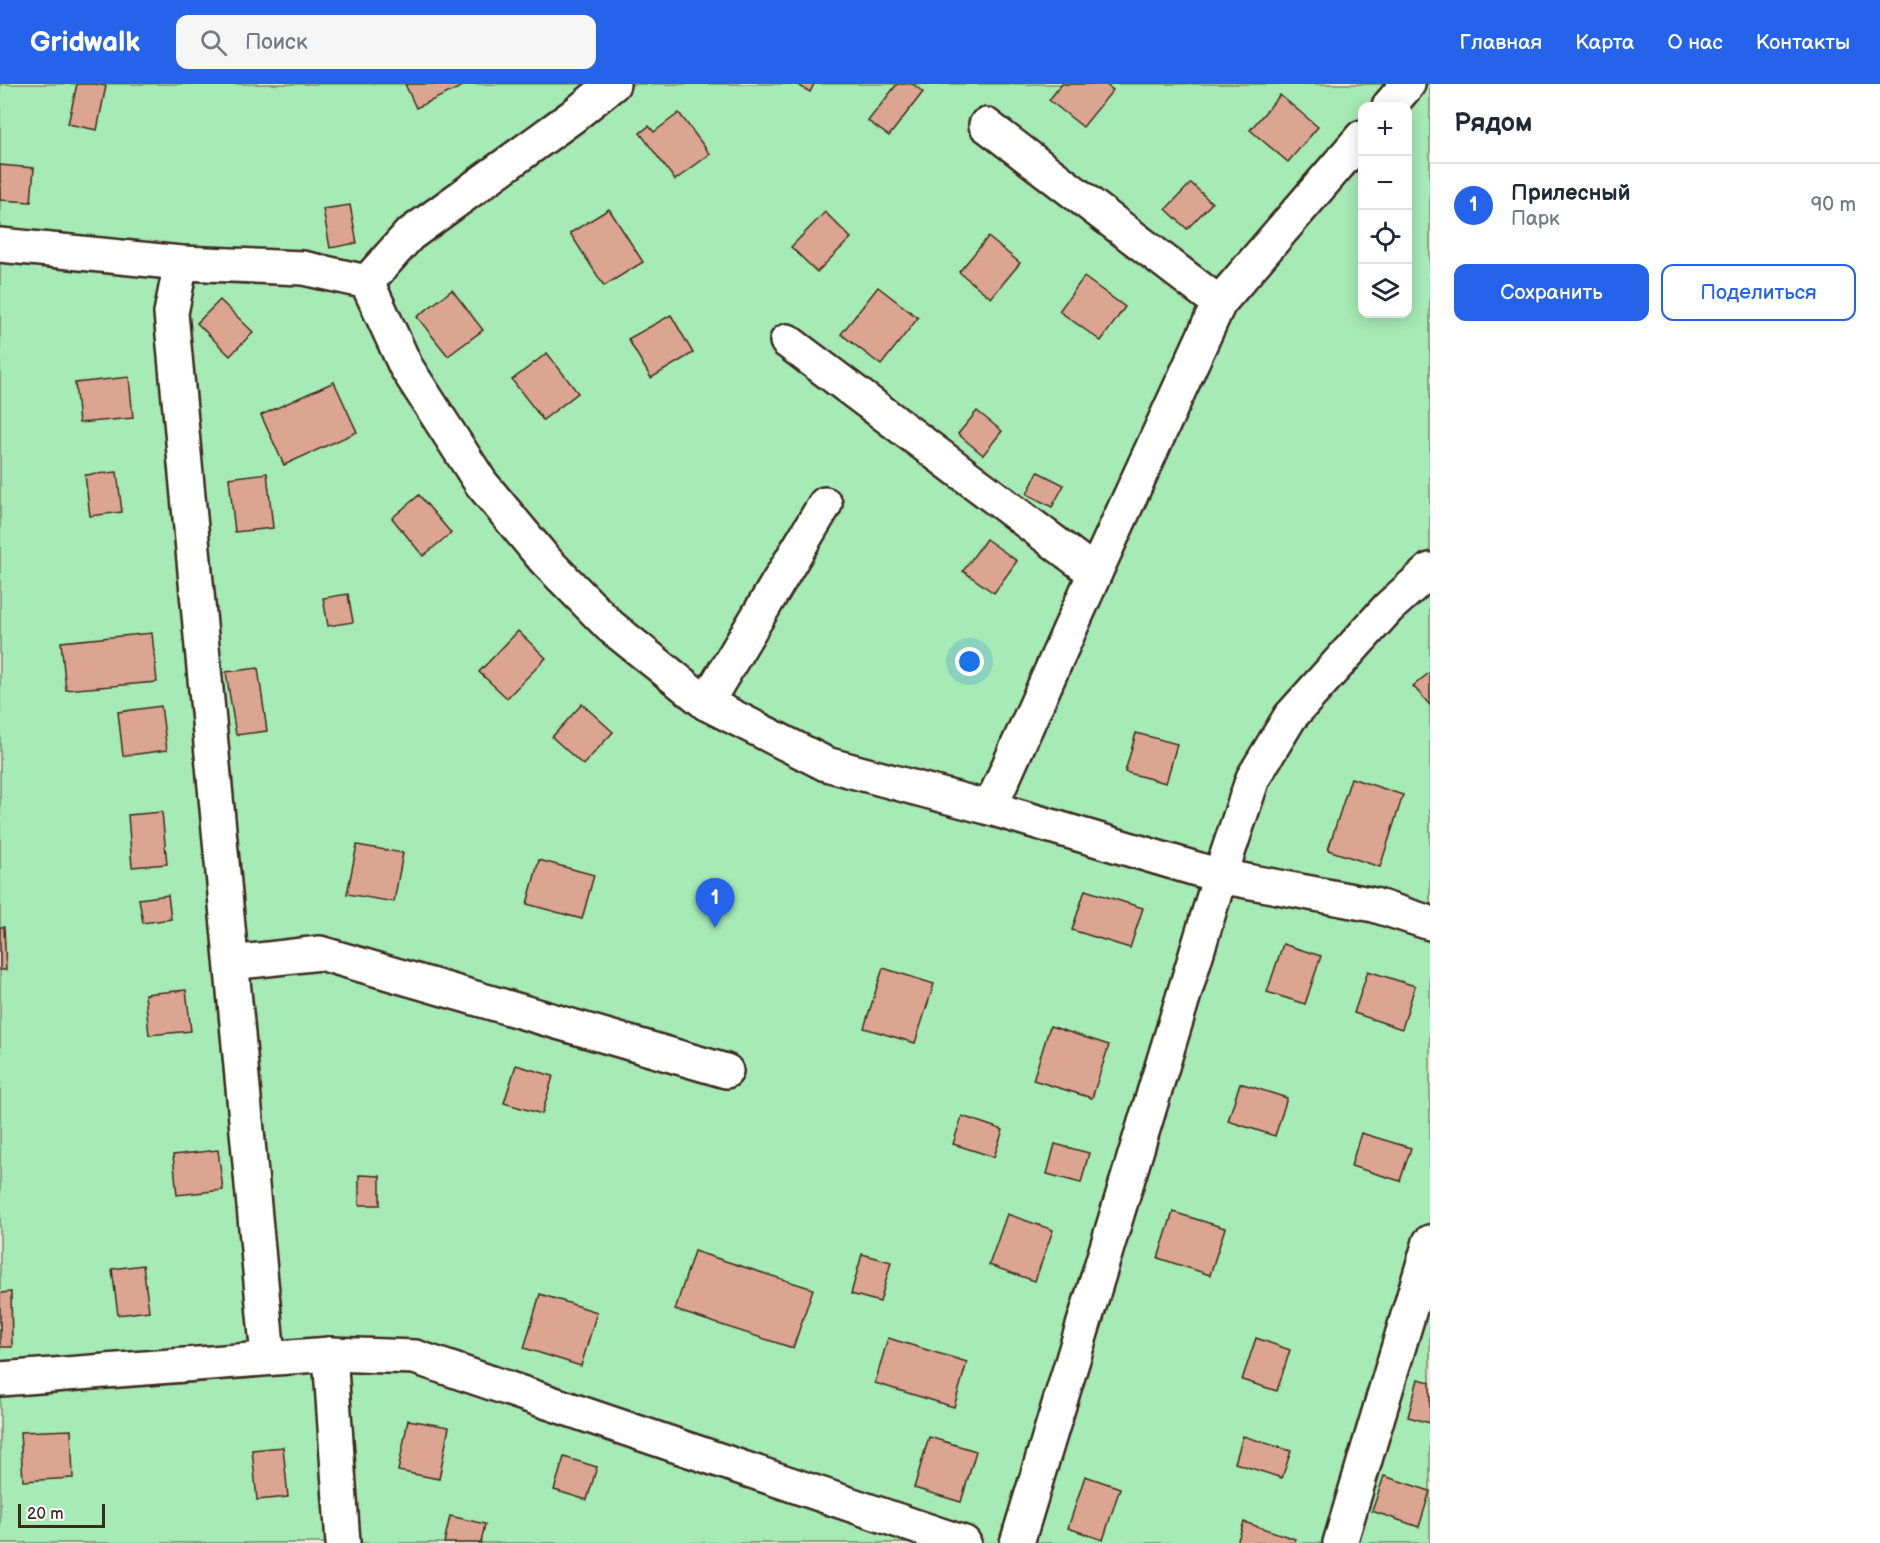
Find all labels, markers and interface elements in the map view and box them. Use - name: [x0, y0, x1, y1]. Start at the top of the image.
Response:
- search box: [176, 15, 596, 69]
- text: Gridwalk: [30, 26, 140, 59]
- icon: search: [197, 26, 230, 59]
- text: Поиск: [245, 29, 308, 56]
- text: Главная: [1459, 30, 1542, 55]
- text: Карта: [1575, 30, 1634, 55]
- text: О нас: [1667, 30, 1723, 55]
- text: Контакты: [1756, 30, 1850, 55]
- map controls: [1358, 102, 1412, 318]
- button: +: [1358, 102, 1412, 156]
- text: Рядом: [1454, 108, 1532, 139]
- button: −: [1358, 156, 1412, 210]
- text: Прилесный: [1511, 180, 1630, 207]
- text: 1: [1469, 193, 1478, 217]
- text: 90 m: [1811, 193, 1856, 217]
- text: Парк: [1511, 207, 1560, 231]
- button: locate: [1358, 210, 1412, 264]
- button: layers: [1358, 264, 1412, 318]
- button: Сохранить: [1454, 264, 1649, 321]
- button: Поделиться: [1661, 264, 1856, 321]
- your location: [955, 647, 984, 676]
- pin: 1: [696, 878, 734, 928]
- scale bar: [18, 1501, 105, 1528]
- text: 20 m: [27, 1505, 63, 1524]

